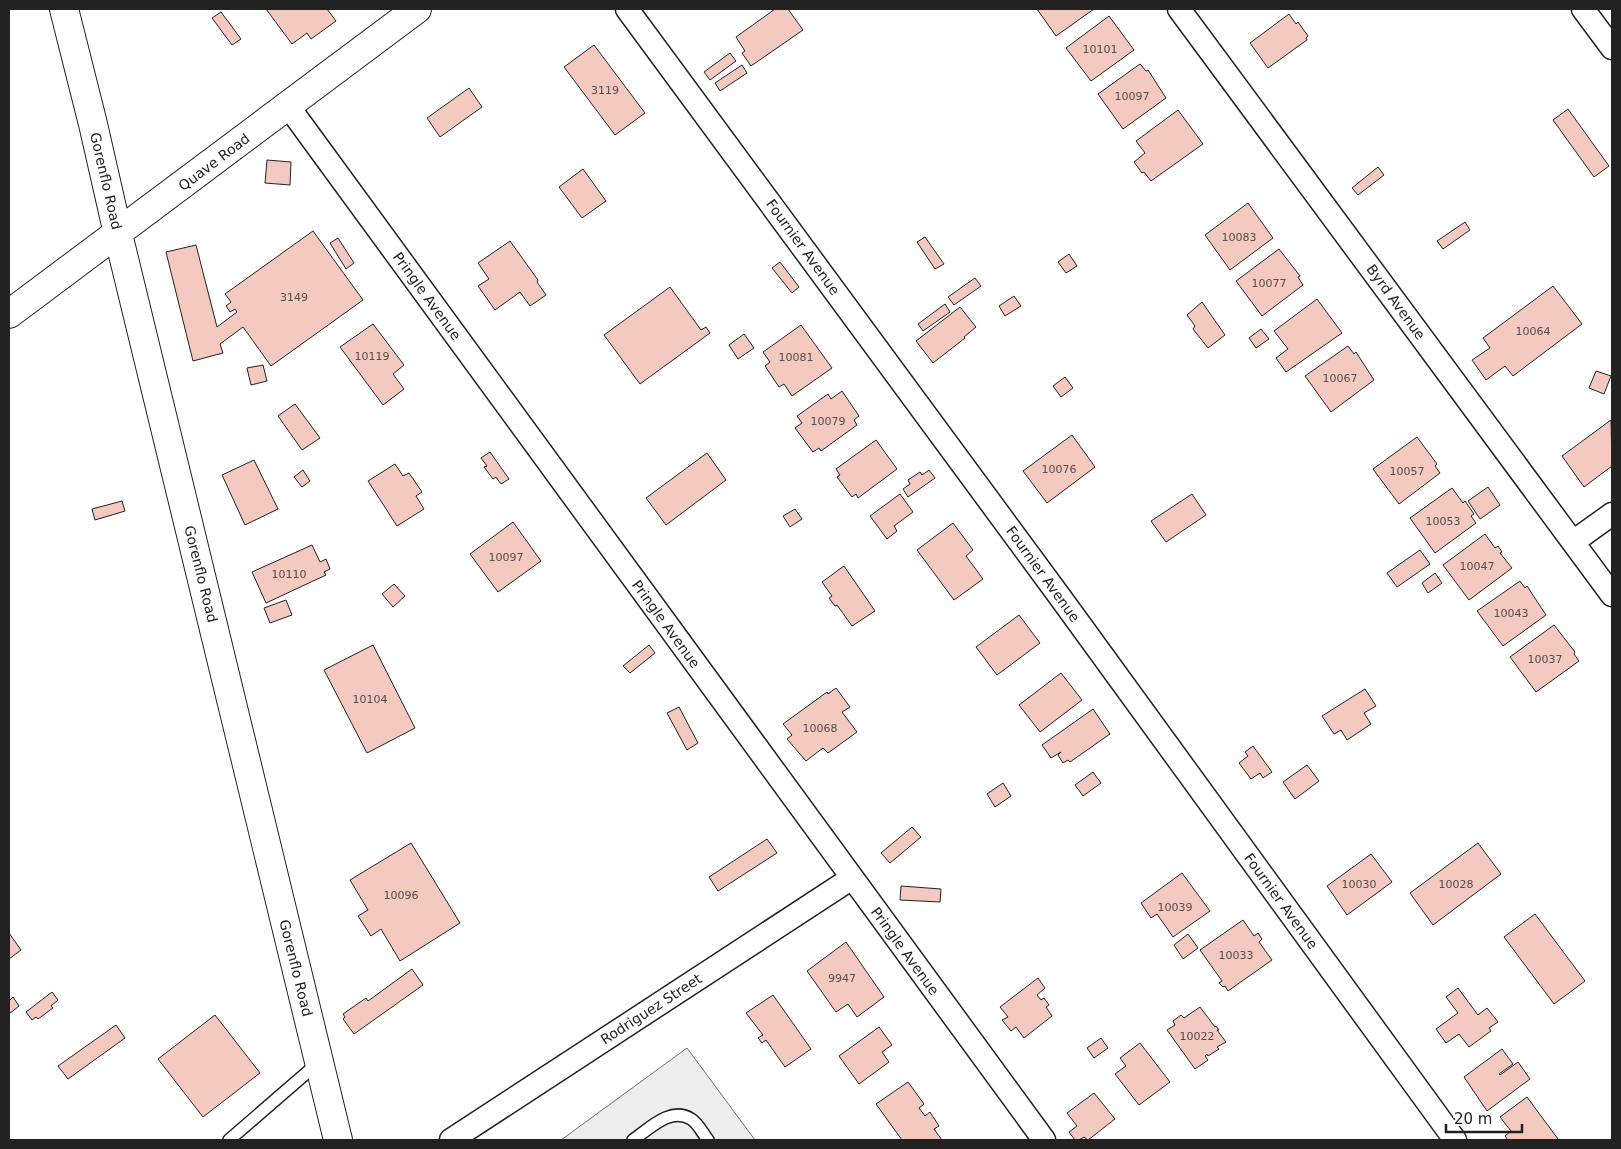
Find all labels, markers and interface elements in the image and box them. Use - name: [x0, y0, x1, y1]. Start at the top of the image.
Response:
- house number: 10101: [1083, 43, 1118, 56]
- house number: 3119: [591, 84, 619, 97]
- house number: 10097: [1115, 90, 1150, 103]
- street label: Quave Road: [175, 130, 253, 194]
- street label: Gorenflo Road: [87, 131, 125, 231]
- street label: Fournier Avenue: [763, 196, 843, 298]
- house number: 10083: [1222, 231, 1257, 244]
- street label: Pringle Avenue: [390, 249, 464, 343]
- street label: Byrd Avenue: [1363, 261, 1429, 343]
- house number: 10077: [1252, 277, 1287, 290]
- house number: 3149: [280, 291, 308, 304]
- house number: 10064: [1516, 325, 1551, 338]
- house number: 10119: [355, 350, 390, 363]
- house number: 10081: [779, 351, 814, 364]
- house number: 10067: [1323, 372, 1358, 385]
- house number: 10079: [811, 415, 846, 428]
- house number: 10076: [1042, 463, 1077, 476]
- house number: 10057: [1390, 465, 1425, 478]
- house number: 10053: [1426, 515, 1461, 528]
- street label: Fournier Avenue: [1003, 523, 1083, 625]
- street label: Gorenflo Road: [181, 524, 221, 624]
- house number: 10097: [489, 551, 524, 564]
- house number: 10047: [1460, 560, 1495, 573]
- house number: 10110: [272, 568, 307, 581]
- street label: Pringle Avenue: [629, 577, 703, 671]
- house number: 10043: [1494, 607, 1529, 620]
- house number: 10037: [1528, 653, 1563, 666]
- house number: 10104: [353, 693, 388, 706]
- house number: 10068: [803, 722, 838, 735]
- street label: Fournier Avenue: [1241, 850, 1321, 952]
- house number: 10030: [1342, 878, 1377, 891]
- house number: 10028: [1439, 878, 1474, 891]
- house number: 10096: [384, 889, 419, 902]
- house number: 10039: [1158, 901, 1193, 914]
- street label: Pringle Avenue: [868, 904, 942, 998]
- street label: Gorenflo Road: [276, 918, 316, 1018]
- house number: 10033: [1219, 949, 1254, 962]
- street label: Rodriguez Street: [598, 970, 705, 1048]
- house number: 9947: [828, 972, 856, 985]
- house number: 10022: [1180, 1030, 1215, 1043]
- scale bar: [1446, 1102, 1522, 1134]
- text: 20 m: [1454, 1110, 1492, 1128]

